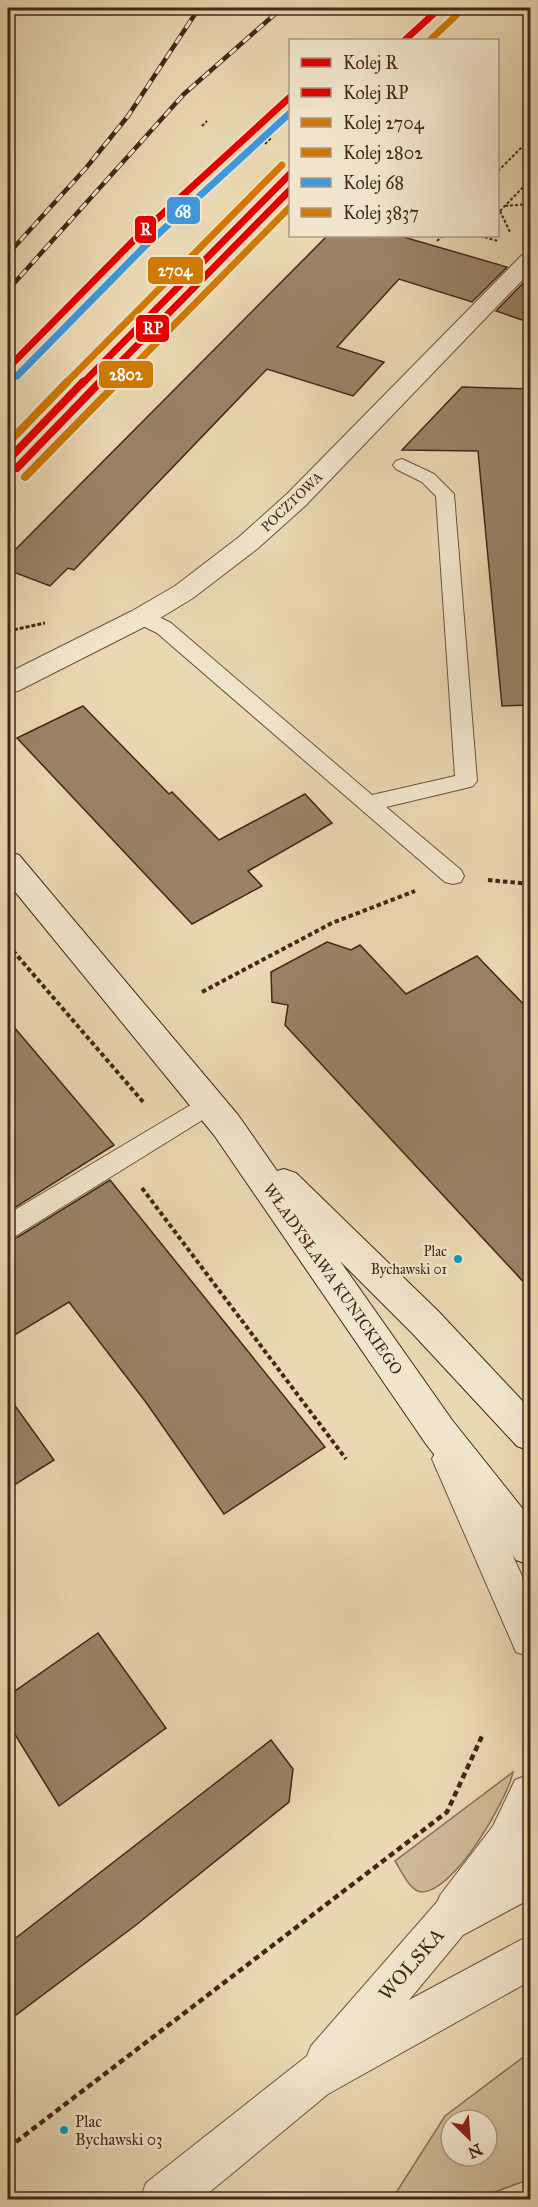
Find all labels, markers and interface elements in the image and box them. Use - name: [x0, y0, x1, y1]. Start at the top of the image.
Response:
- legend: [289, 39, 499, 237]
- text: Kolej R: [343, 52, 399, 74]
- text: Kolej RP: [343, 82, 408, 104]
- text: Kolej 2704: [343, 112, 425, 134]
- text: Kolej 2802: [343, 142, 423, 164]
- text: Kolej 68: [343, 172, 404, 194]
- line badge: 68: [166, 196, 201, 225]
- text: 68: [175, 202, 191, 221]
- text: Kolej 3837: [343, 202, 419, 224]
- line badge: R: [134, 215, 157, 244]
- text: R: [140, 220, 152, 239]
- line badge: 2704: [147, 256, 204, 285]
- text: 2704: [158, 261, 193, 281]
- line badge: RP: [135, 314, 170, 343]
- text: RP: [143, 319, 164, 338]
- line badge: 2802: [98, 360, 154, 389]
- text: 2802: [109, 365, 144, 384]
- street label: POCZTOWA: [258, 468, 327, 536]
- street label: WŁADYSŁAWA KUNICKIEGO: [259, 1180, 407, 1378]
- place label: Plac Bychawski 01: [371, 1243, 447, 1278]
- marker: Plac Bychawski 01: [452, 1253, 464, 1265]
- street label: WOLSKA: [373, 1923, 449, 2005]
- north arrow: [439, 2108, 499, 2168]
- place label: Plac Bychawski 03: [75, 2112, 162, 2149]
- marker: Plac Bychawski 03: [58, 2124, 70, 2136]
- text: N: [465, 2140, 485, 2163]

